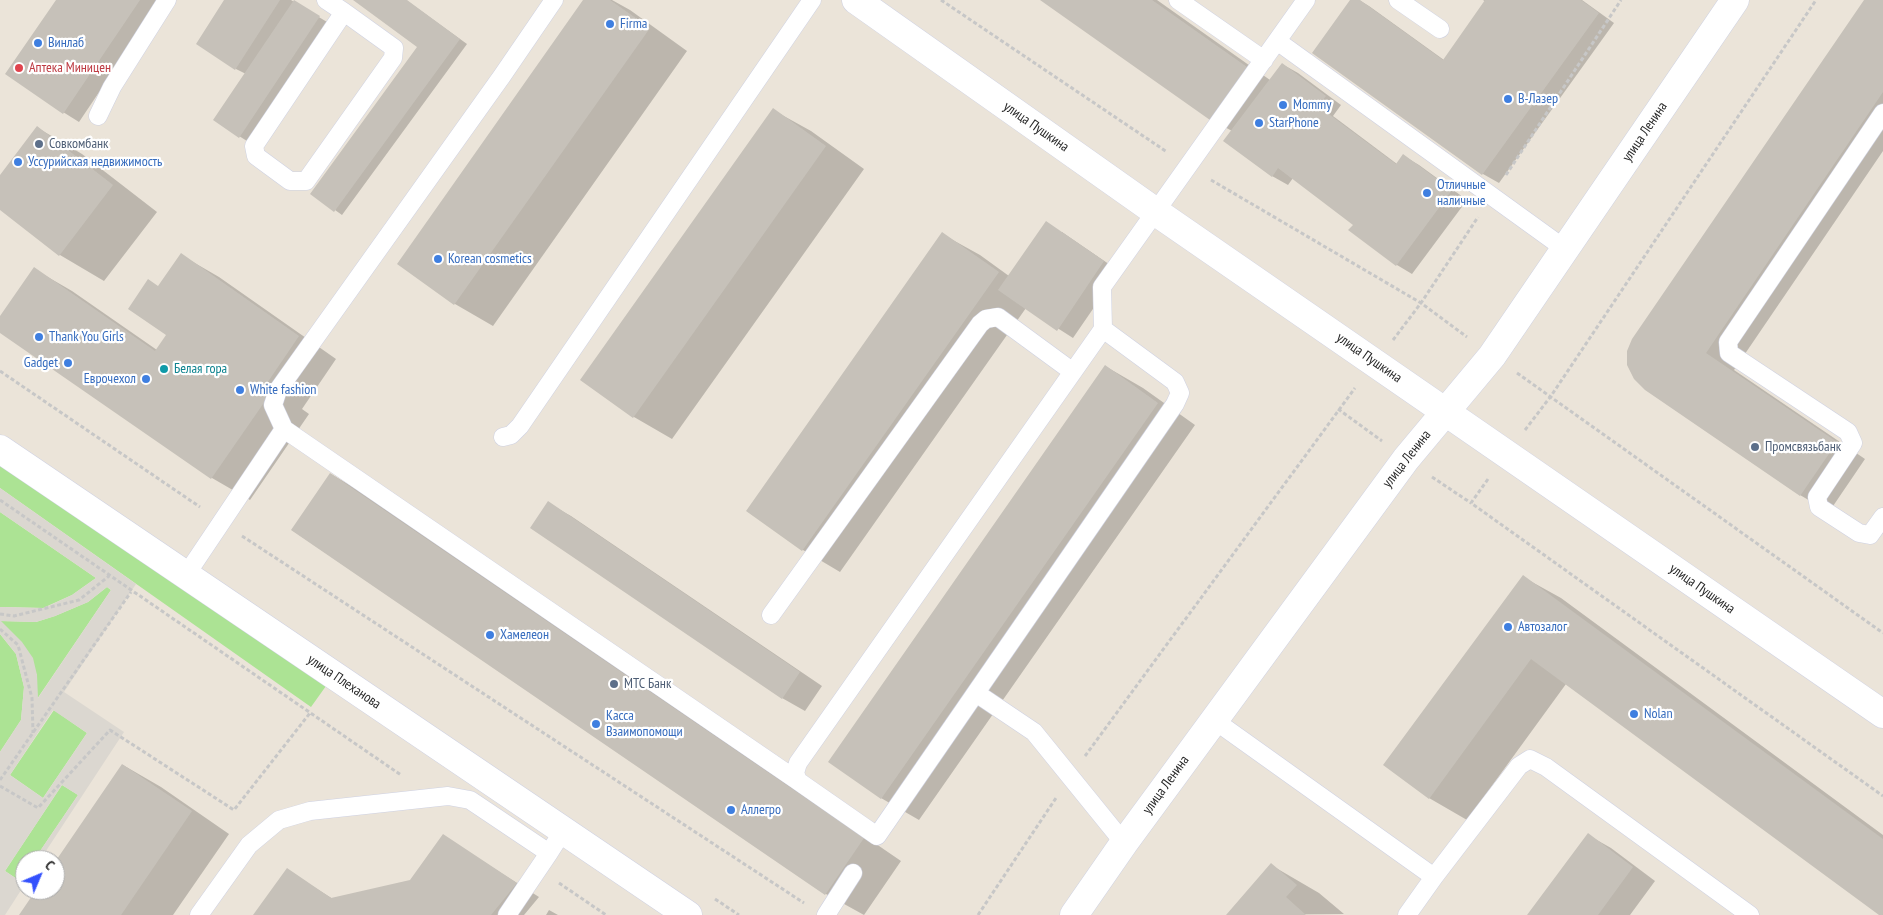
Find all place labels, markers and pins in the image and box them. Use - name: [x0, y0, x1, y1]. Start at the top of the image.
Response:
- place label: Firma: [620, 16, 647, 32]
- marker: Firma: [604, 18, 616, 30]
- place label: Винлаб: [48, 35, 84, 51]
- marker: Винлаб: [32, 37, 44, 49]
- place label: Аптека Миницен: [29, 60, 111, 76]
- marker: Аптека Миницен: [13, 62, 25, 74]
- place label: В-Лазер: [1518, 91, 1558, 107]
- marker: В-Лазер: [1502, 93, 1514, 105]
- place label: Mommy: [1293, 97, 1331, 113]
- marker: Mommy: [1277, 99, 1289, 111]
- place label: StarPhone: [1269, 115, 1319, 131]
- marker: StarPhone: [1253, 117, 1265, 129]
- place label: Совкомбанк: [49, 136, 109, 152]
- marker: Совкомбанк: [33, 138, 45, 150]
- place label: Уссурийская недвижимость: [28, 154, 162, 170]
- marker: Уссурийская недвижимость: [12, 156, 24, 168]
- place label: Отличные наличные: [1437, 177, 1486, 210]
- marker: Отличные наличные: [1421, 187, 1433, 199]
- place label: Korean cosmetics: [448, 251, 532, 267]
- marker: Korean cosmetics: [432, 253, 444, 265]
- place label: Thank You Girls: [49, 329, 124, 345]
- marker: Thank You Girls: [33, 331, 45, 343]
- place label: Gadget: [24, 355, 58, 371]
- marker: Gadget: [62, 357, 74, 369]
- place label: Белая гора: [174, 361, 227, 377]
- marker: Белая гора: [158, 363, 170, 375]
- place label: Еврочехол: [84, 371, 136, 387]
- marker: Еврочехол: [140, 373, 152, 385]
- place label: White fashion: [250, 382, 316, 398]
- marker: White fashion: [234, 384, 246, 396]
- place label: Промсвязьбанк: [1765, 439, 1841, 455]
- marker: Промсвязьбанк: [1749, 441, 1761, 453]
- place label: Автозалог: [1518, 619, 1567, 635]
- marker: Автозалог: [1502, 621, 1514, 633]
- place label: Хамелеон: [500, 627, 549, 643]
- marker: Хамелеон: [484, 629, 496, 641]
- place label: МТС Банк: [624, 676, 671, 692]
- marker: МТС Банк: [608, 678, 620, 690]
- place label: Nolan: [1644, 706, 1673, 722]
- place label: Касса Взаимопомощи: [606, 708, 683, 740]
- marker: Nolan: [1628, 708, 1640, 720]
- marker: Касса Взаимопомощи: [590, 718, 602, 730]
- place label: Аллегро: [741, 802, 781, 818]
- marker: Аллегро: [725, 804, 737, 816]

